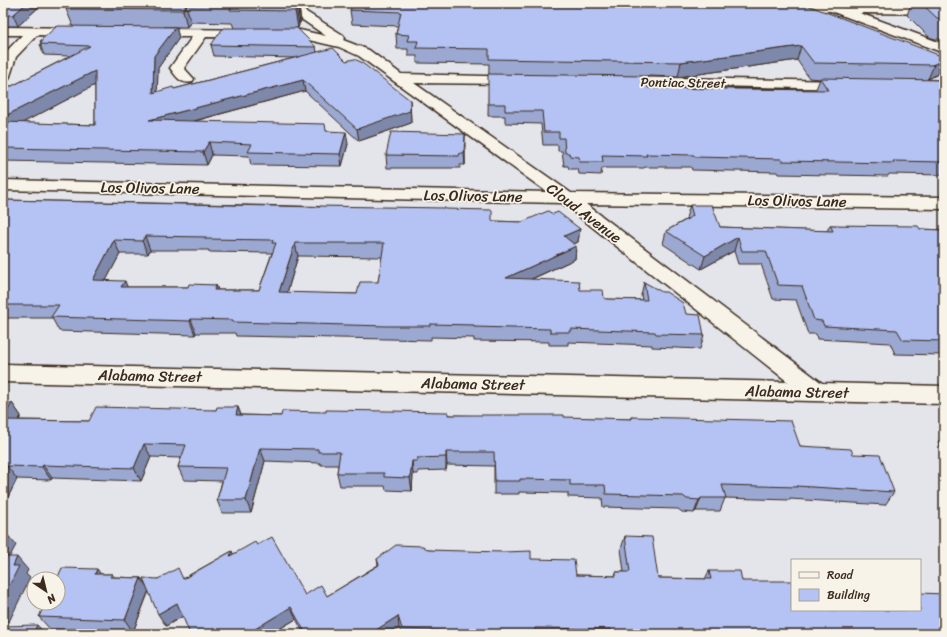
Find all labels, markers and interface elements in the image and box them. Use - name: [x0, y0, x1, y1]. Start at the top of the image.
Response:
- street label: Pontiac Street: [640, 70, 726, 95]
- street label: Los Olivos Lane: [100, 174, 200, 202]
- street label: Cloud Avenue: [541, 176, 628, 250]
- street label: Los Olivos Lane: [423, 182, 523, 210]
- street label: Los Olivos Lane: [747, 187, 847, 215]
- street label: Alabama Street: [97, 362, 203, 390]
- street label: Alabama Street: [420, 370, 526, 398]
- street label: Alabama Street: [744, 378, 850, 406]
- legend: [791, 559, 921, 611]
- text: Road: [827, 564, 854, 586]
- north arrow: [26, 571, 66, 611]
- text: Building: [827, 584, 870, 606]
- text: N: [43, 588, 61, 609]

